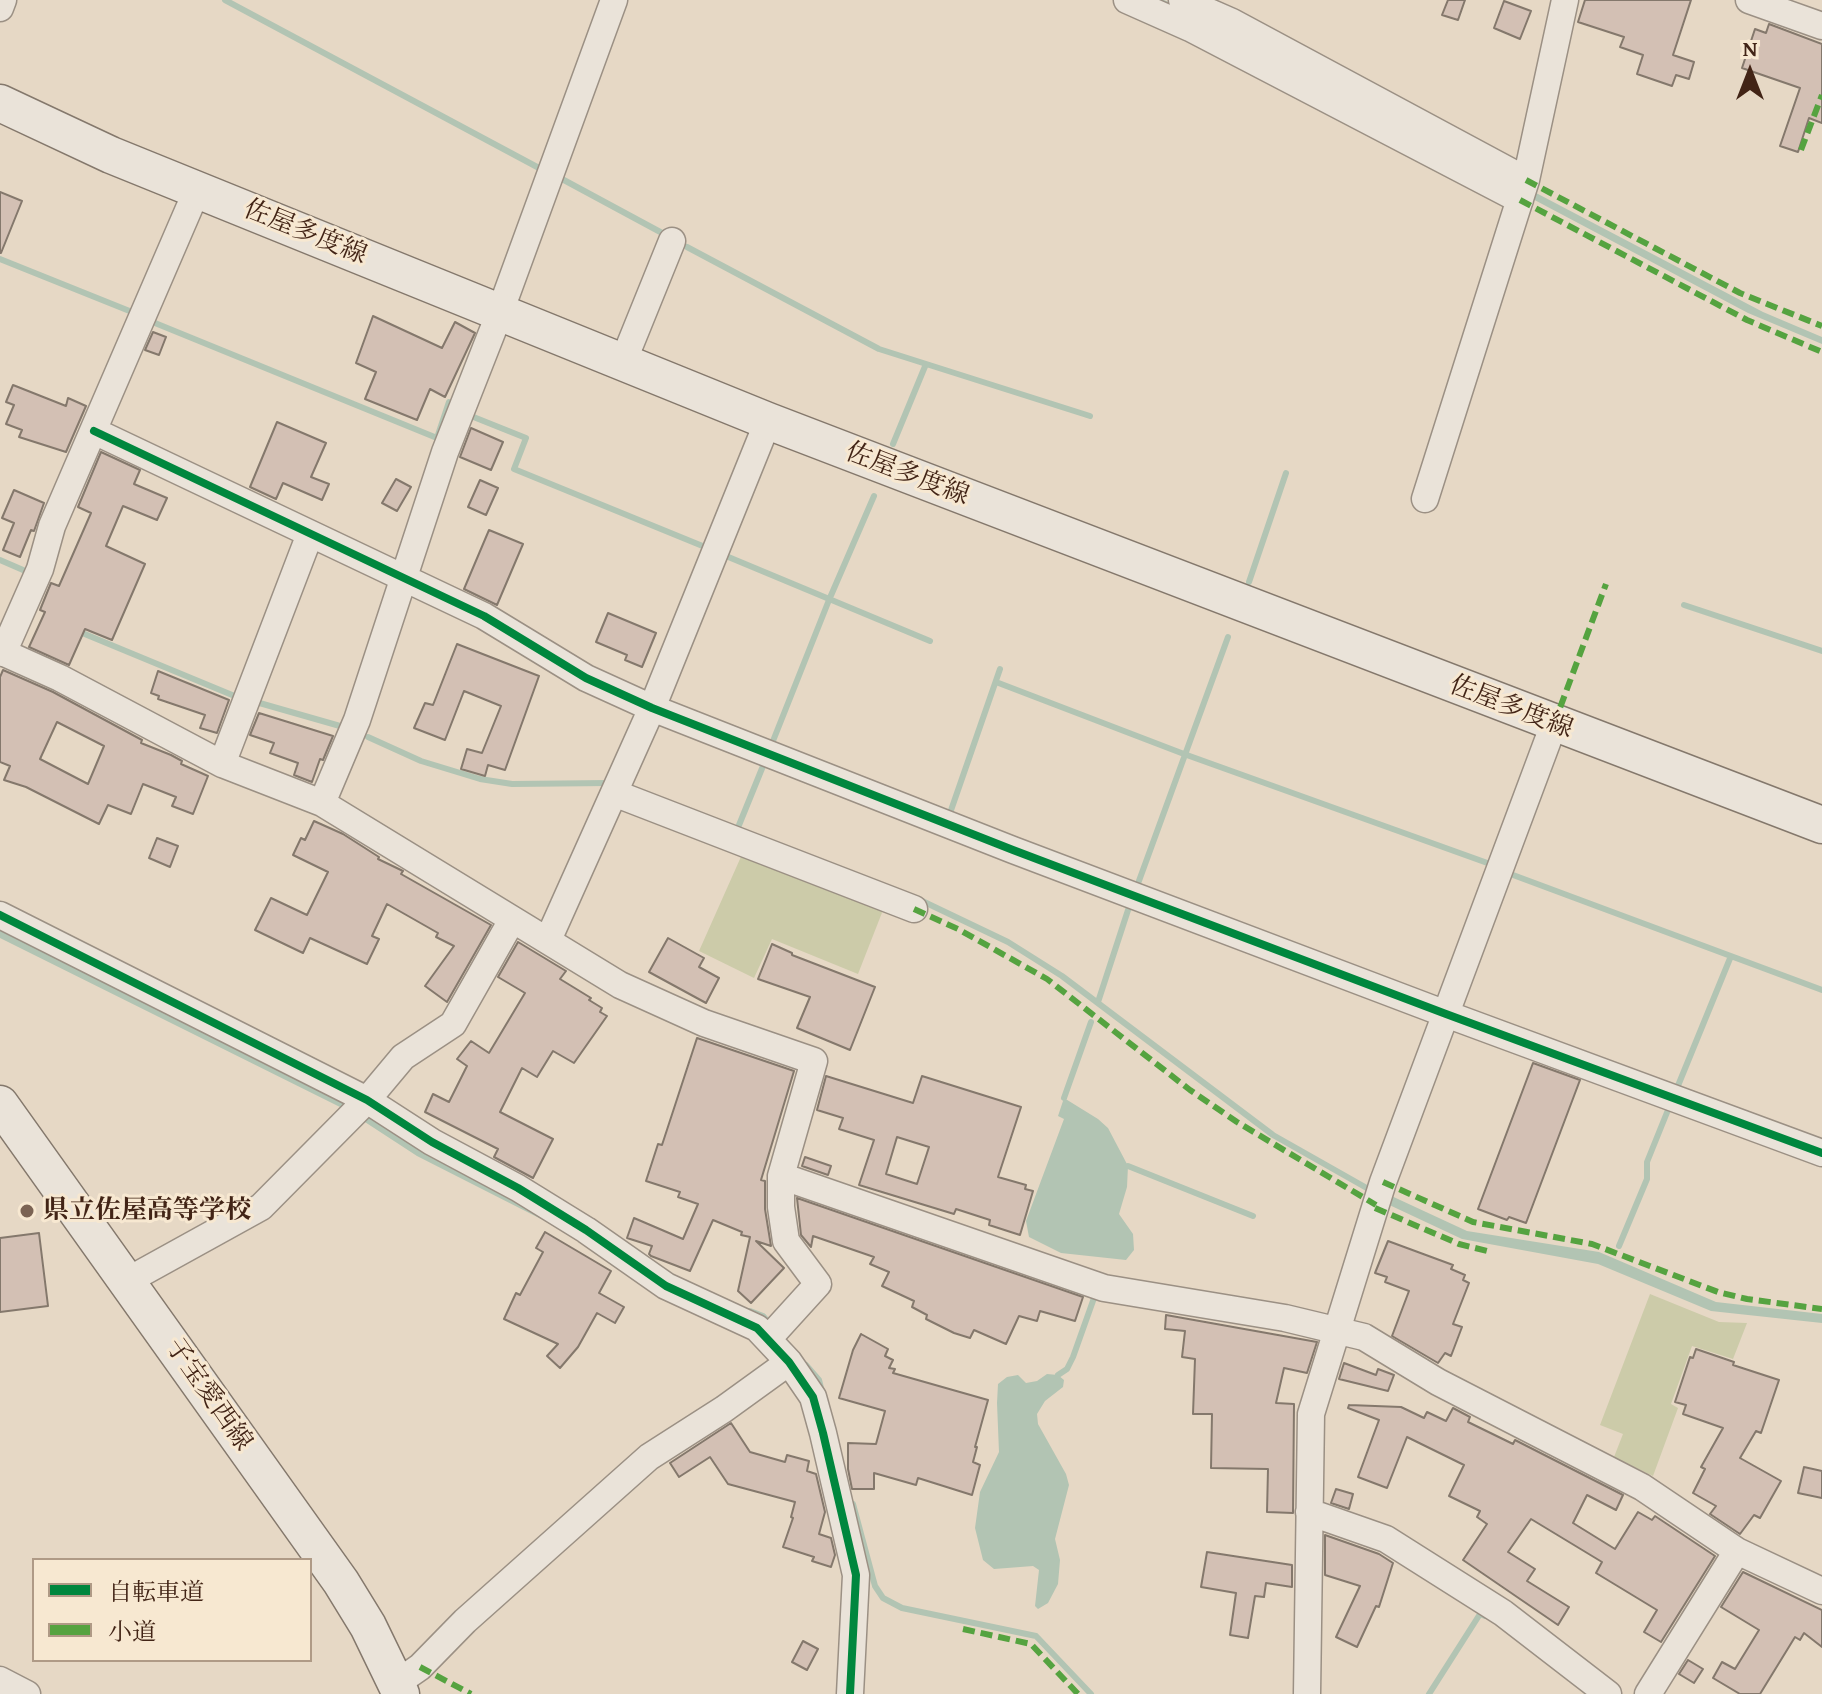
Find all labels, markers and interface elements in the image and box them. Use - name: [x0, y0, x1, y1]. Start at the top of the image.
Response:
- north arrow: [1710, 32, 1790, 112]
- text: N: [1743, 32, 1757, 64]
- street label: 佐屋多度線: [239, 194, 371, 272]
- street label: 佐屋多度線: [841, 437, 973, 513]
- street label: 佐屋多度線: [1445, 670, 1577, 746]
- place label: 県立佐屋高等学校: [43, 1195, 251, 1227]
- marker: 県立佐屋高等学校: [18, 1202, 36, 1220]
- street label: 子宝愛西線: [158, 1333, 258, 1457]
- legend: [32, 1558, 312, 1662]
- text: 自転車道: [108, 1574, 204, 1609]
- text: 小道: [108, 1614, 156, 1649]

